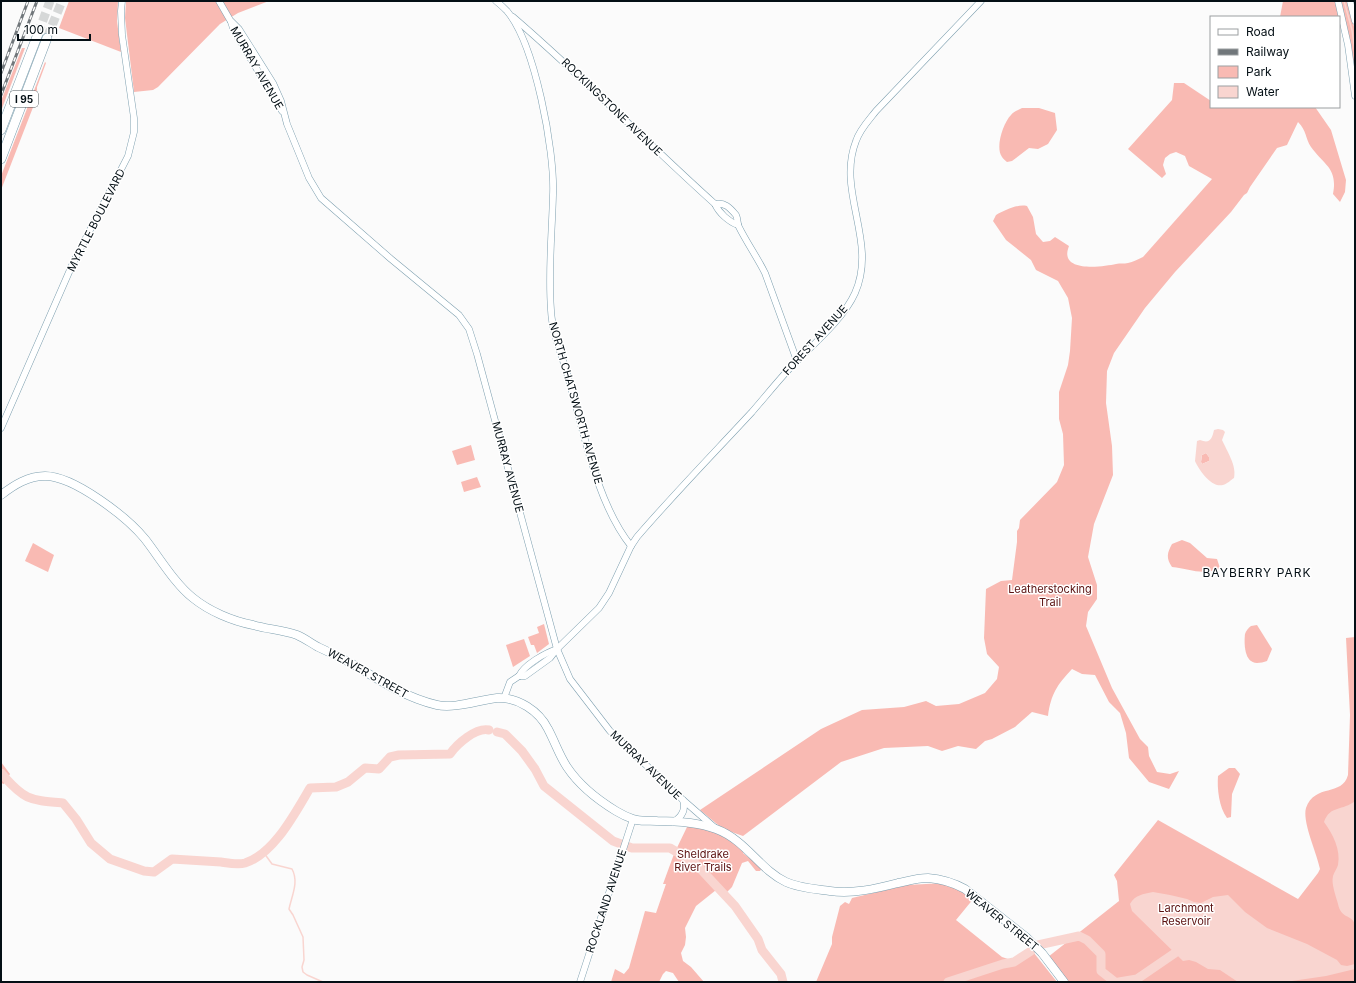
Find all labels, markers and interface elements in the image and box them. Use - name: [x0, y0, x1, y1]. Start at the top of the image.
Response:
- scale bar: [18, 16, 90, 42]
- legend: [1210, 16, 1340, 108]
- text: 100 m: [24, 22, 58, 37]
- street label: MURRAY AVENUE: [228, 24, 286, 112]
- text: Road: [1246, 24, 1275, 39]
- text: Railway: [1246, 44, 1290, 59]
- street label: ROCKINGSTONE AVENUE: [559, 55, 665, 159]
- text: Park: [1246, 64, 1272, 79]
- text: Water: [1246, 84, 1280, 99]
- road number: I 95: [10, 91, 38, 107]
- street label: MYRTLE BOULEVARD: [64, 166, 128, 274]
- street label: FOREST AVENUE: [780, 302, 850, 378]
- street label: NORTH CHATSWORTH AVENUE: [546, 320, 606, 486]
- street label: MURRAY AVENUE: [489, 420, 527, 514]
- district label: BAYBERRY PARK: [1203, 565, 1311, 580]
- park label: Leatherstocking Trail: [1008, 582, 1092, 609]
- street label: WEAVER STREET: [325, 645, 411, 701]
- street label: MURRAY AVENUE: [607, 727, 685, 803]
- street label: ROCKLAND AVENUE: [583, 847, 629, 955]
- park label: Sheldrake River Trails: [674, 847, 732, 874]
- street label: WEAVER STREET: [963, 886, 1041, 954]
- park label: Larchmont Reservoir: [1158, 901, 1214, 928]

